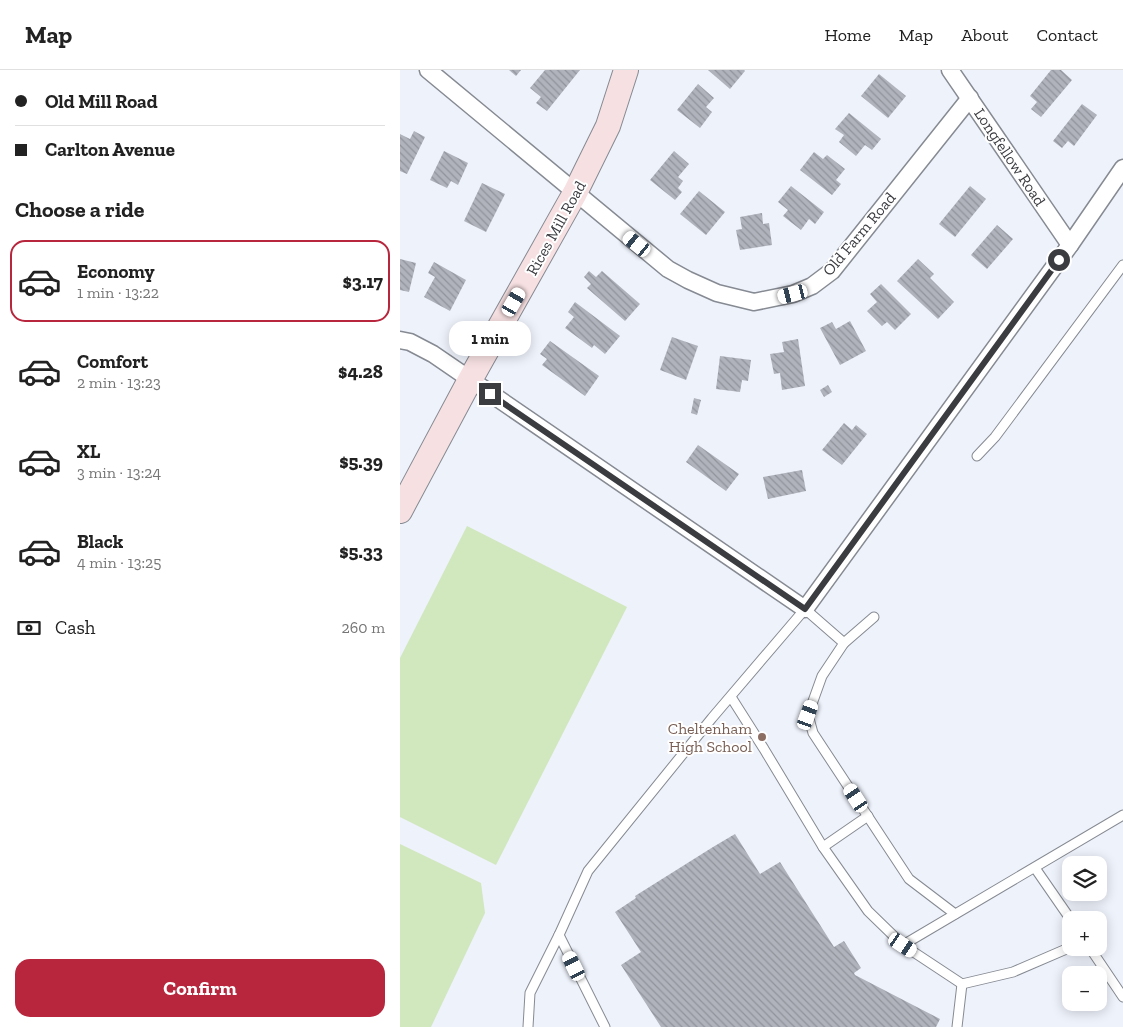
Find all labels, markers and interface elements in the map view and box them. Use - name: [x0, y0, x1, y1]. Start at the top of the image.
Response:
- text: Map: [25, 20, 72, 49]
- text: Home: [824, 24, 871, 46]
- text: Map: [899, 24, 933, 46]
- text: About: [961, 24, 1008, 46]
- text: Contact: [1036, 24, 1098, 46]
- text: Old Mill Road: [45, 90, 158, 113]
- street label: Longfellow Road: [970, 104, 1050, 210]
- text: Carlton Avenue: [45, 138, 175, 161]
- street label: Rices Mill Road: [522, 177, 590, 279]
- street label: Old Farm Road: [819, 188, 900, 280]
- text: Choose a ride: [15, 196, 145, 223]
- car: [620, 229, 653, 259]
- route start: [1048, 249, 1070, 271]
- icon: car: [17, 259, 62, 304]
- text: Economy: [77, 260, 155, 283]
- text: $3.17: [343, 270, 383, 293]
- text: 1 min · 13:22: [77, 283, 159, 302]
- car: [776, 283, 809, 305]
- car: [500, 285, 527, 319]
- callout: 1 min: [449, 322, 531, 356]
- text: 1 min: [471, 329, 509, 348]
- icon: car: [17, 349, 62, 394]
- text: Comfort: [77, 350, 148, 373]
- text: $4.28: [338, 360, 383, 383]
- text: 2 min · 13:23: [77, 373, 161, 392]
- route end: [479, 383, 501, 405]
- icon: car: [17, 439, 62, 484]
- text: XL: [77, 440, 100, 463]
- text: $5.39: [339, 450, 383, 473]
- text: 3 min · 13:24: [77, 463, 161, 482]
- icon: car: [17, 529, 62, 574]
- text: Black: [77, 530, 123, 553]
- text: $5.33: [339, 540, 383, 563]
- text: 4 min · 13:25: [77, 553, 161, 572]
- icon: cash: [15, 614, 43, 642]
- text: Cash: [55, 616, 95, 639]
- text: 260 m: [342, 618, 385, 637]
- car: [795, 698, 820, 732]
- place label: Cheltenham High School: [668, 719, 752, 756]
- marker: Cheltenham High School: [756, 731, 768, 743]
- car: [841, 781, 870, 815]
- map controls: [1062, 856, 1107, 1011]
- button: layers: [1062, 856, 1107, 901]
- button: +: [1062, 911, 1107, 956]
- car: [886, 930, 919, 960]
- car: [560, 949, 587, 983]
- button: Confirm: [15, 959, 385, 1017]
- button: −: [1062, 966, 1107, 1011]

